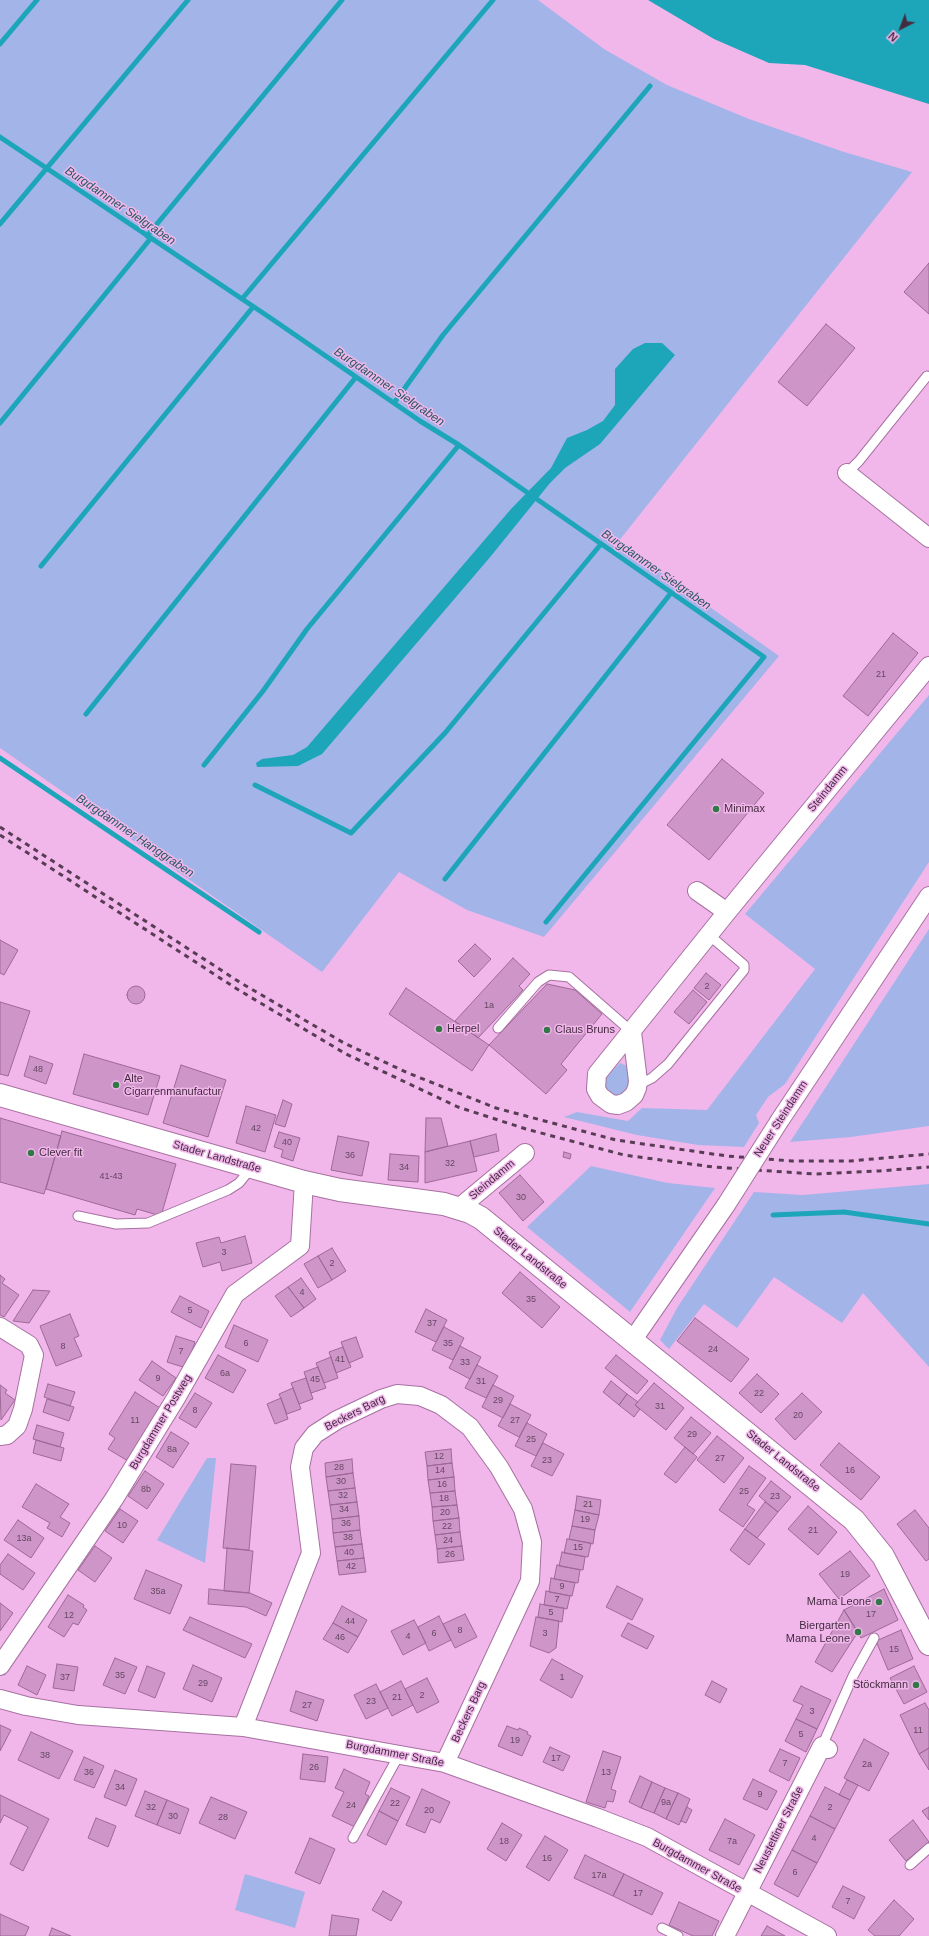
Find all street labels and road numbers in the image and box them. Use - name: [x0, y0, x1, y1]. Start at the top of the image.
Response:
- street label: Steindamm: [805, 763, 851, 815]
- street label: Neuer Steindamm: [751, 1078, 811, 1160]
- street label: Stader Landstraße: [171, 1138, 263, 1176]
- street label: Steindamm: [466, 1157, 518, 1203]
- street label: Stader Landstraße: [490, 1224, 570, 1292]
- street label: Burgdammer Postweg: [127, 1372, 195, 1472]
- street label: Beckers Barg: [323, 1392, 387, 1434]
- street label: Stader Landstraße: [743, 1427, 823, 1495]
- street label: Beckers Barg: [449, 1679, 489, 1745]
- street label: Burgdammer Straße: [345, 1738, 445, 1770]
- street label: Neustettiner Straße: [751, 1785, 807, 1875]
- street label: Burgdammer Straße: [650, 1836, 744, 1896]

